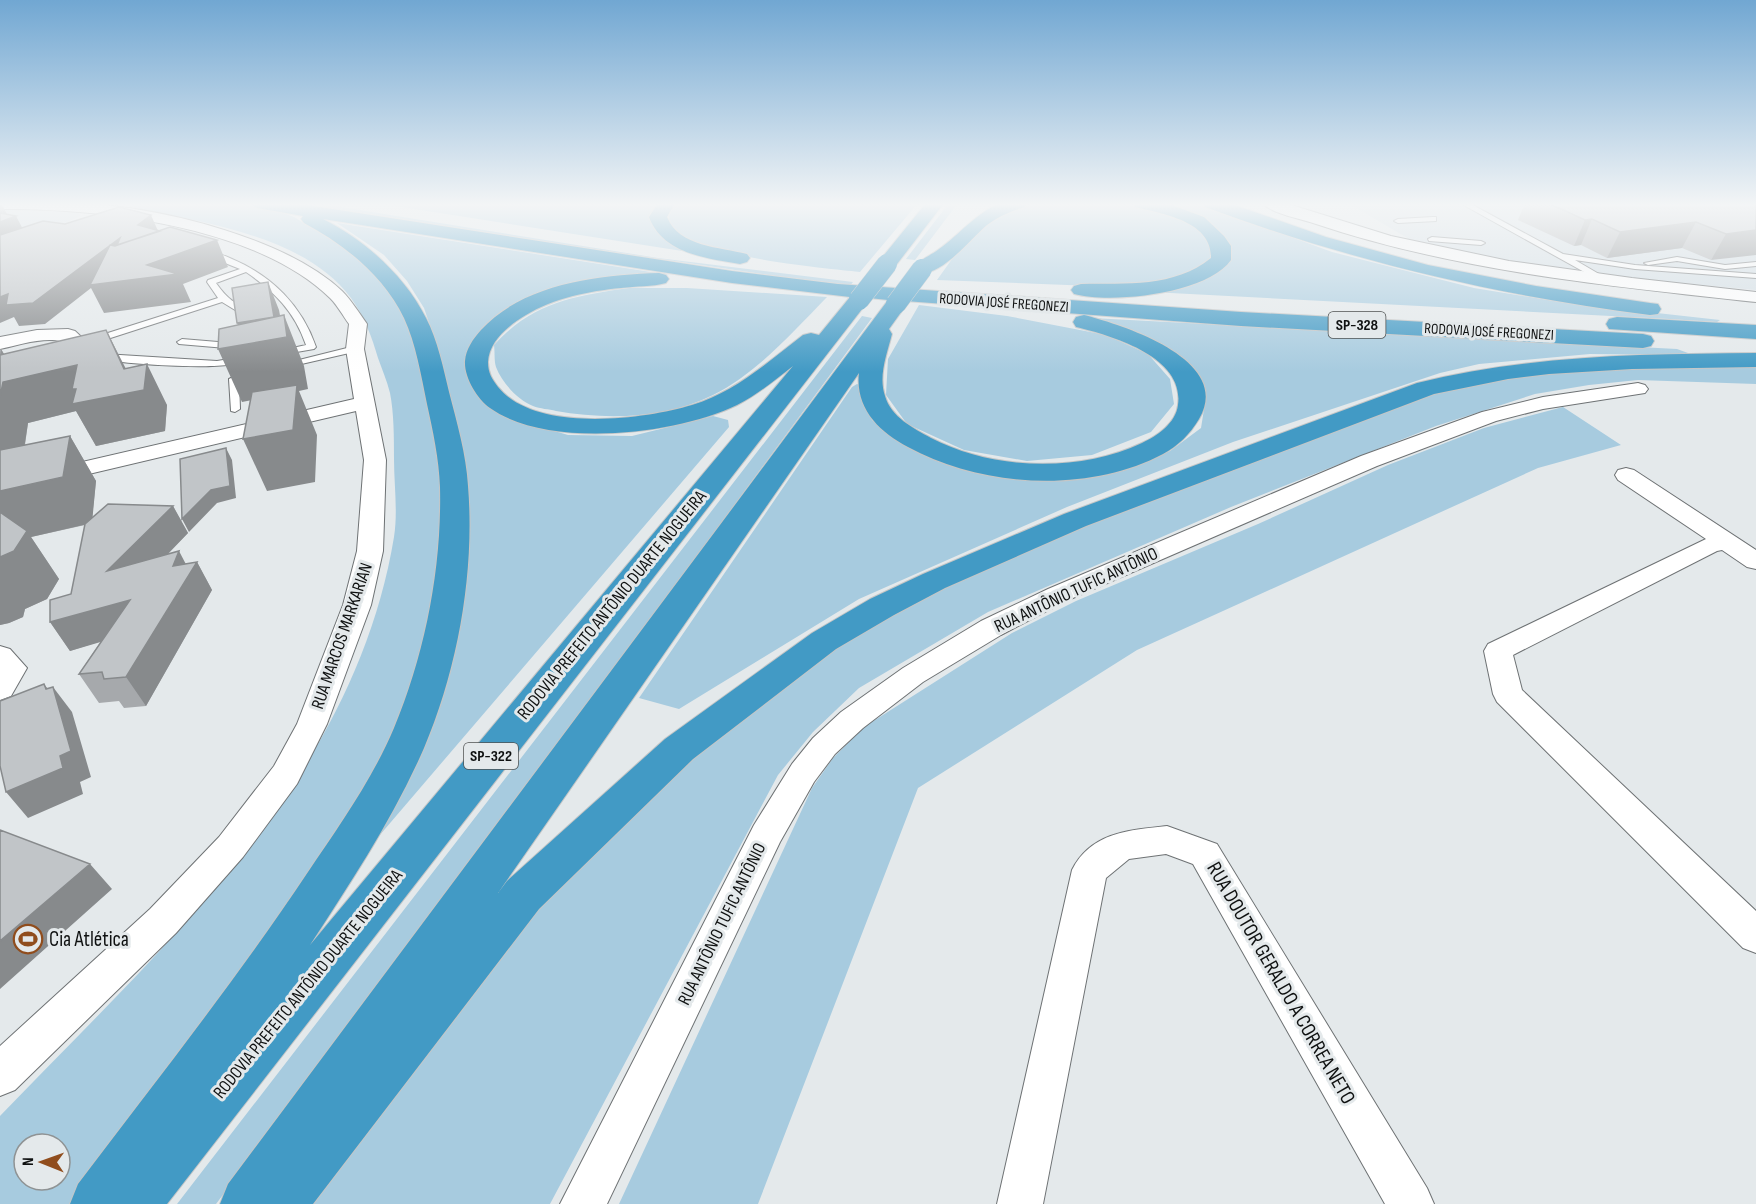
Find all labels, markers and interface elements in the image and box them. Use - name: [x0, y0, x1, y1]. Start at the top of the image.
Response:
- street label: RODOVIA JOSÉ FREGONEZI: [939, 289, 1069, 317]
- road number: SP-328: [1328, 312, 1386, 338]
- street label: RODOVIA JOSÉ FREGONEZI: [1424, 319, 1554, 345]
- street label: RODOVIA PREFEITO ANTÔNIO DUARTE NOGUEIRA: [513, 486, 711, 724]
- street label: RUA ANTÔNIO TUFIC ANTÔNIO: [991, 543, 1161, 637]
- street label: RUA MARCOS MARKARIAN: [307, 560, 377, 712]
- road number: SP-322: [464, 743, 518, 769]
- street label: RUA ANTÔNIO TUFIC ANTÔNIO: [674, 839, 770, 1009]
- street label: RUA DOUTOR GERALDO A CORREA NETO: [1201, 858, 1361, 1108]
- street label: RODOVIA PREFEITO ANTÔNIO DUARTE NOGUEIRA: [209, 865, 407, 1103]
- sports icon: Cia Atlética: [12, 923, 44, 955]
- place label: Cia Atlética: [49, 927, 129, 952]
- north arrow: [12, 1132, 72, 1192]
- text: N: [19, 1157, 38, 1166]

